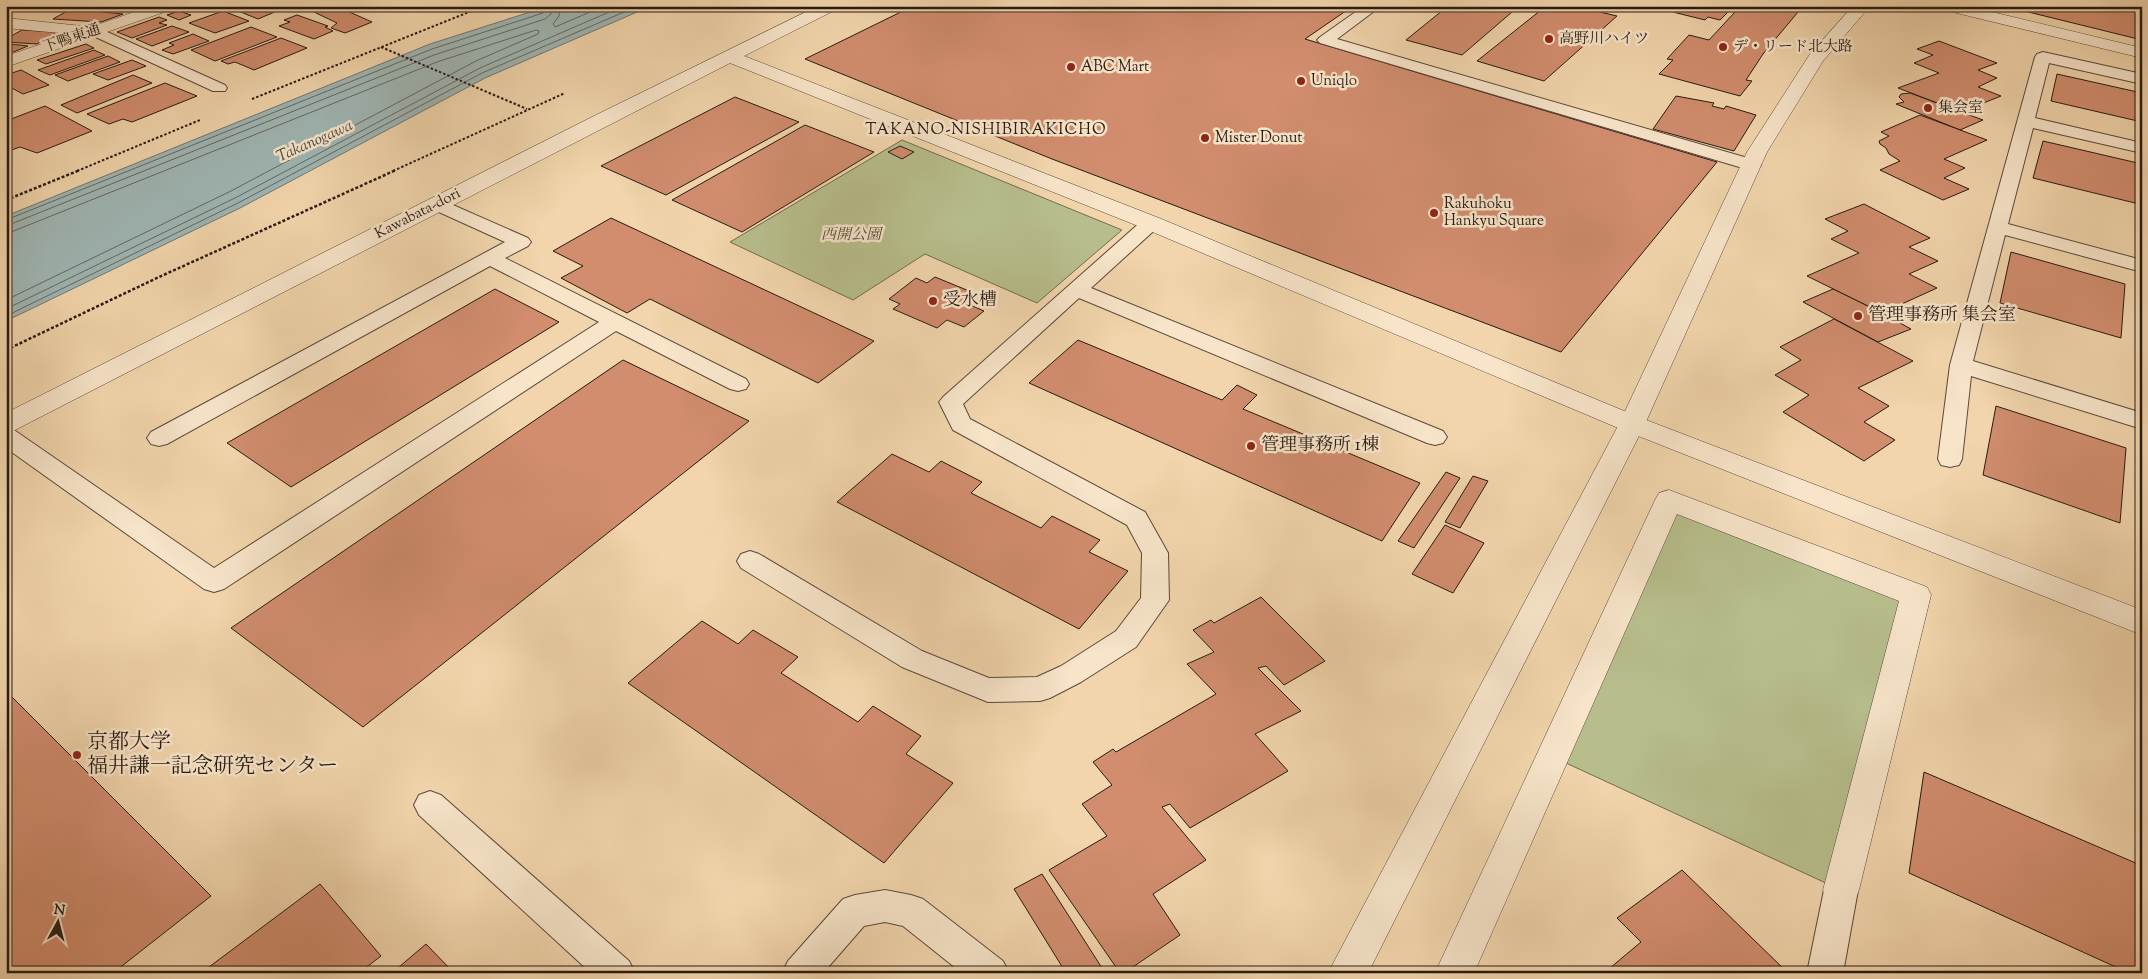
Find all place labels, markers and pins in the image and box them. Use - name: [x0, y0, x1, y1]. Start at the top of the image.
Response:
- place label: 高野川ハイツ: [1559, 29, 1649, 50]
- marker: 高野川ハイツ: [1543, 33, 1555, 45]
- place label: デ・リード北大路: [1733, 37, 1853, 58]
- marker: デ・リード北大路: [1717, 41, 1729, 53]
- place label: ABC Mart: [1081, 57, 1149, 78]
- marker: ABC Mart: [1065, 61, 1077, 73]
- place label: Uniqlo: [1311, 71, 1357, 92]
- marker: Uniqlo: [1295, 75, 1307, 87]
- place label: 集会室: [1938, 98, 1983, 119]
- marker: 集会室: [1922, 102, 1934, 114]
- place label: Mister Donut: [1215, 128, 1302, 149]
- marker: Mister Donut: [1199, 132, 1211, 144]
- place label: Rakuhoku Hankyu Square: [1444, 194, 1544, 232]
- marker: Rakuhoku Hankyu Square: [1428, 207, 1440, 219]
- place label: 受水槽: [943, 288, 997, 314]
- marker: 受水槽: [927, 295, 939, 307]
- place label: 管理事務所 集会室: [1868, 303, 2016, 329]
- marker: 管理事務所 集会室: [1852, 310, 1864, 322]
- place label: 管理事務所 1棟: [1261, 433, 1379, 459]
- marker: 管理事務所 1棟: [1245, 440, 1257, 452]
- place label: 京都大学 福井謙一記念研究センター: [87, 728, 338, 782]
- marker: 京都大学 福井謙一記念研究センター: [71, 749, 83, 761]

